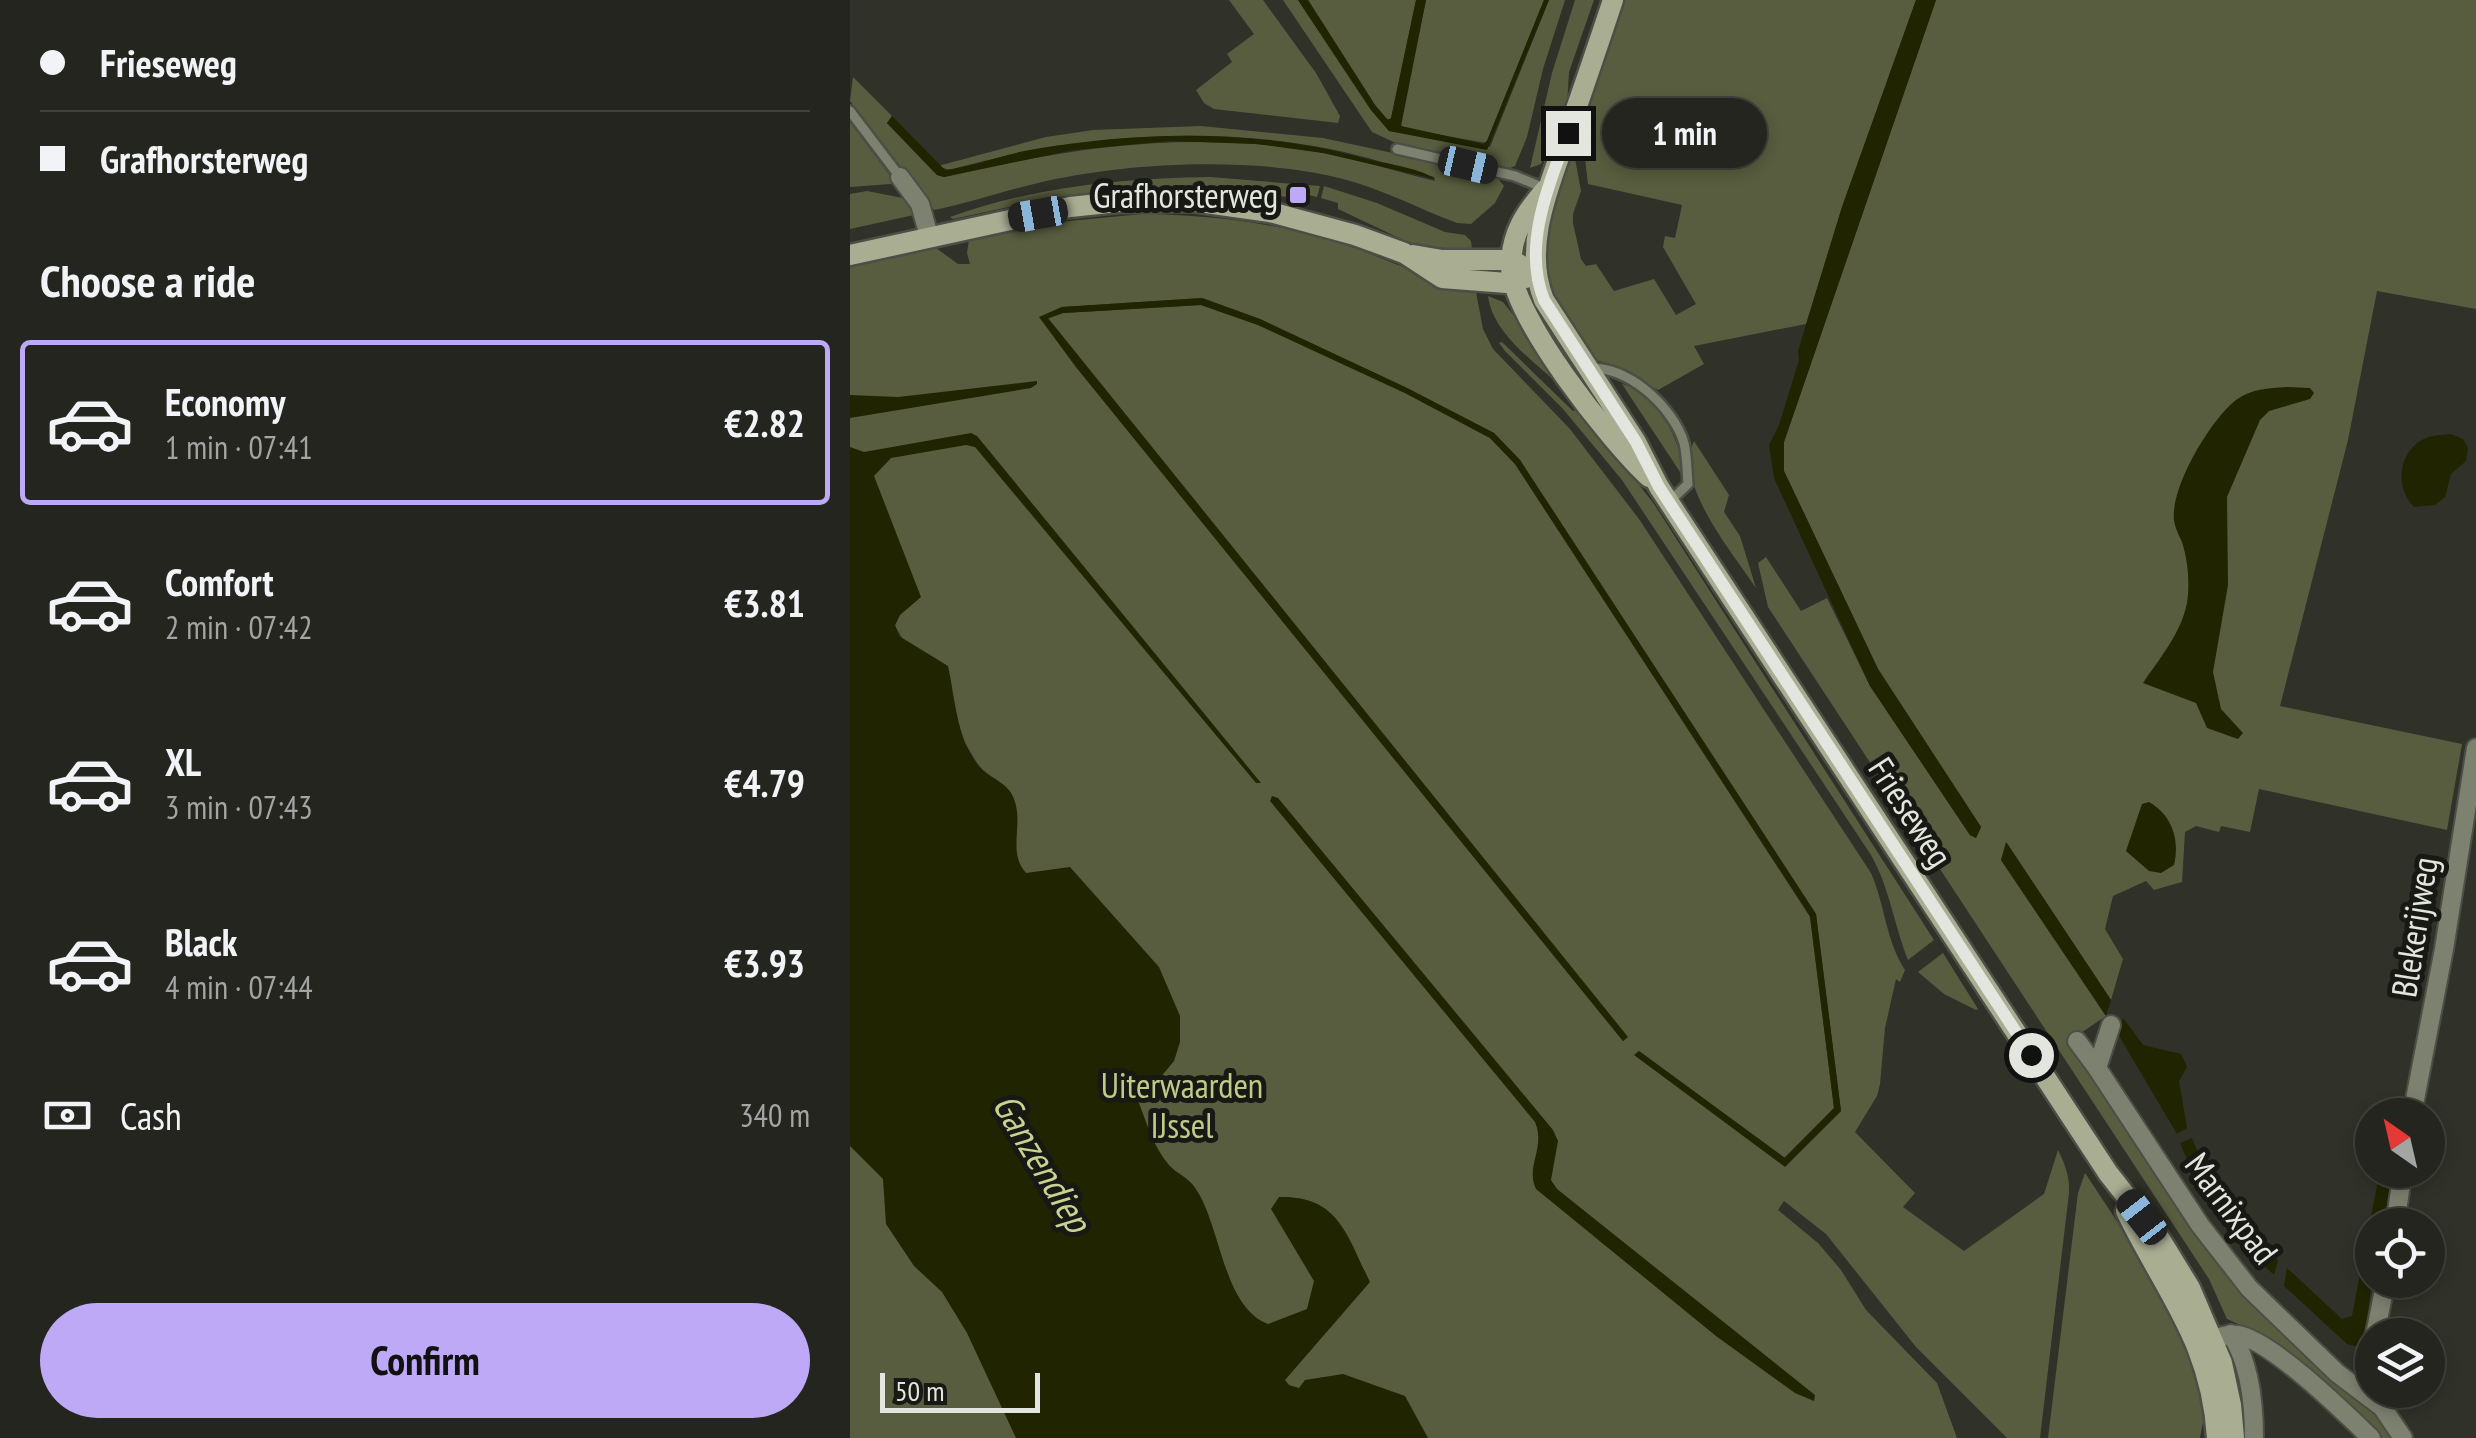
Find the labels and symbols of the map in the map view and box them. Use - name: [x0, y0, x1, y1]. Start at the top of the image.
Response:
- callout: 1 min: [1603, 98, 1768, 168]
- route end: [1546, 111, 1591, 156]
- car: [1435, 144, 1501, 186]
- place label: Grafhorsterweg: [1093, 172, 1278, 218]
- marker: Grafhorsterweg: [1287, 184, 1309, 206]
- car: [1006, 194, 1070, 234]
- street label: Frieseweg: [1859, 748, 1963, 876]
- street label: Blekerijweg: [2380, 854, 2448, 1000]
- route start: [2009, 1033, 2054, 1078]
- park label: Uiterwaarden IJssel: [1101, 1062, 1263, 1148]
- water label: Ganzendiep: [983, 1084, 1105, 1242]
- north arrow: [2355, 1098, 2445, 1188]
- street label: Marnixpad: [2175, 1143, 2289, 1273]
- car: [2112, 1184, 2172, 1250]
- scale bar: [880, 1368, 1040, 1412]

